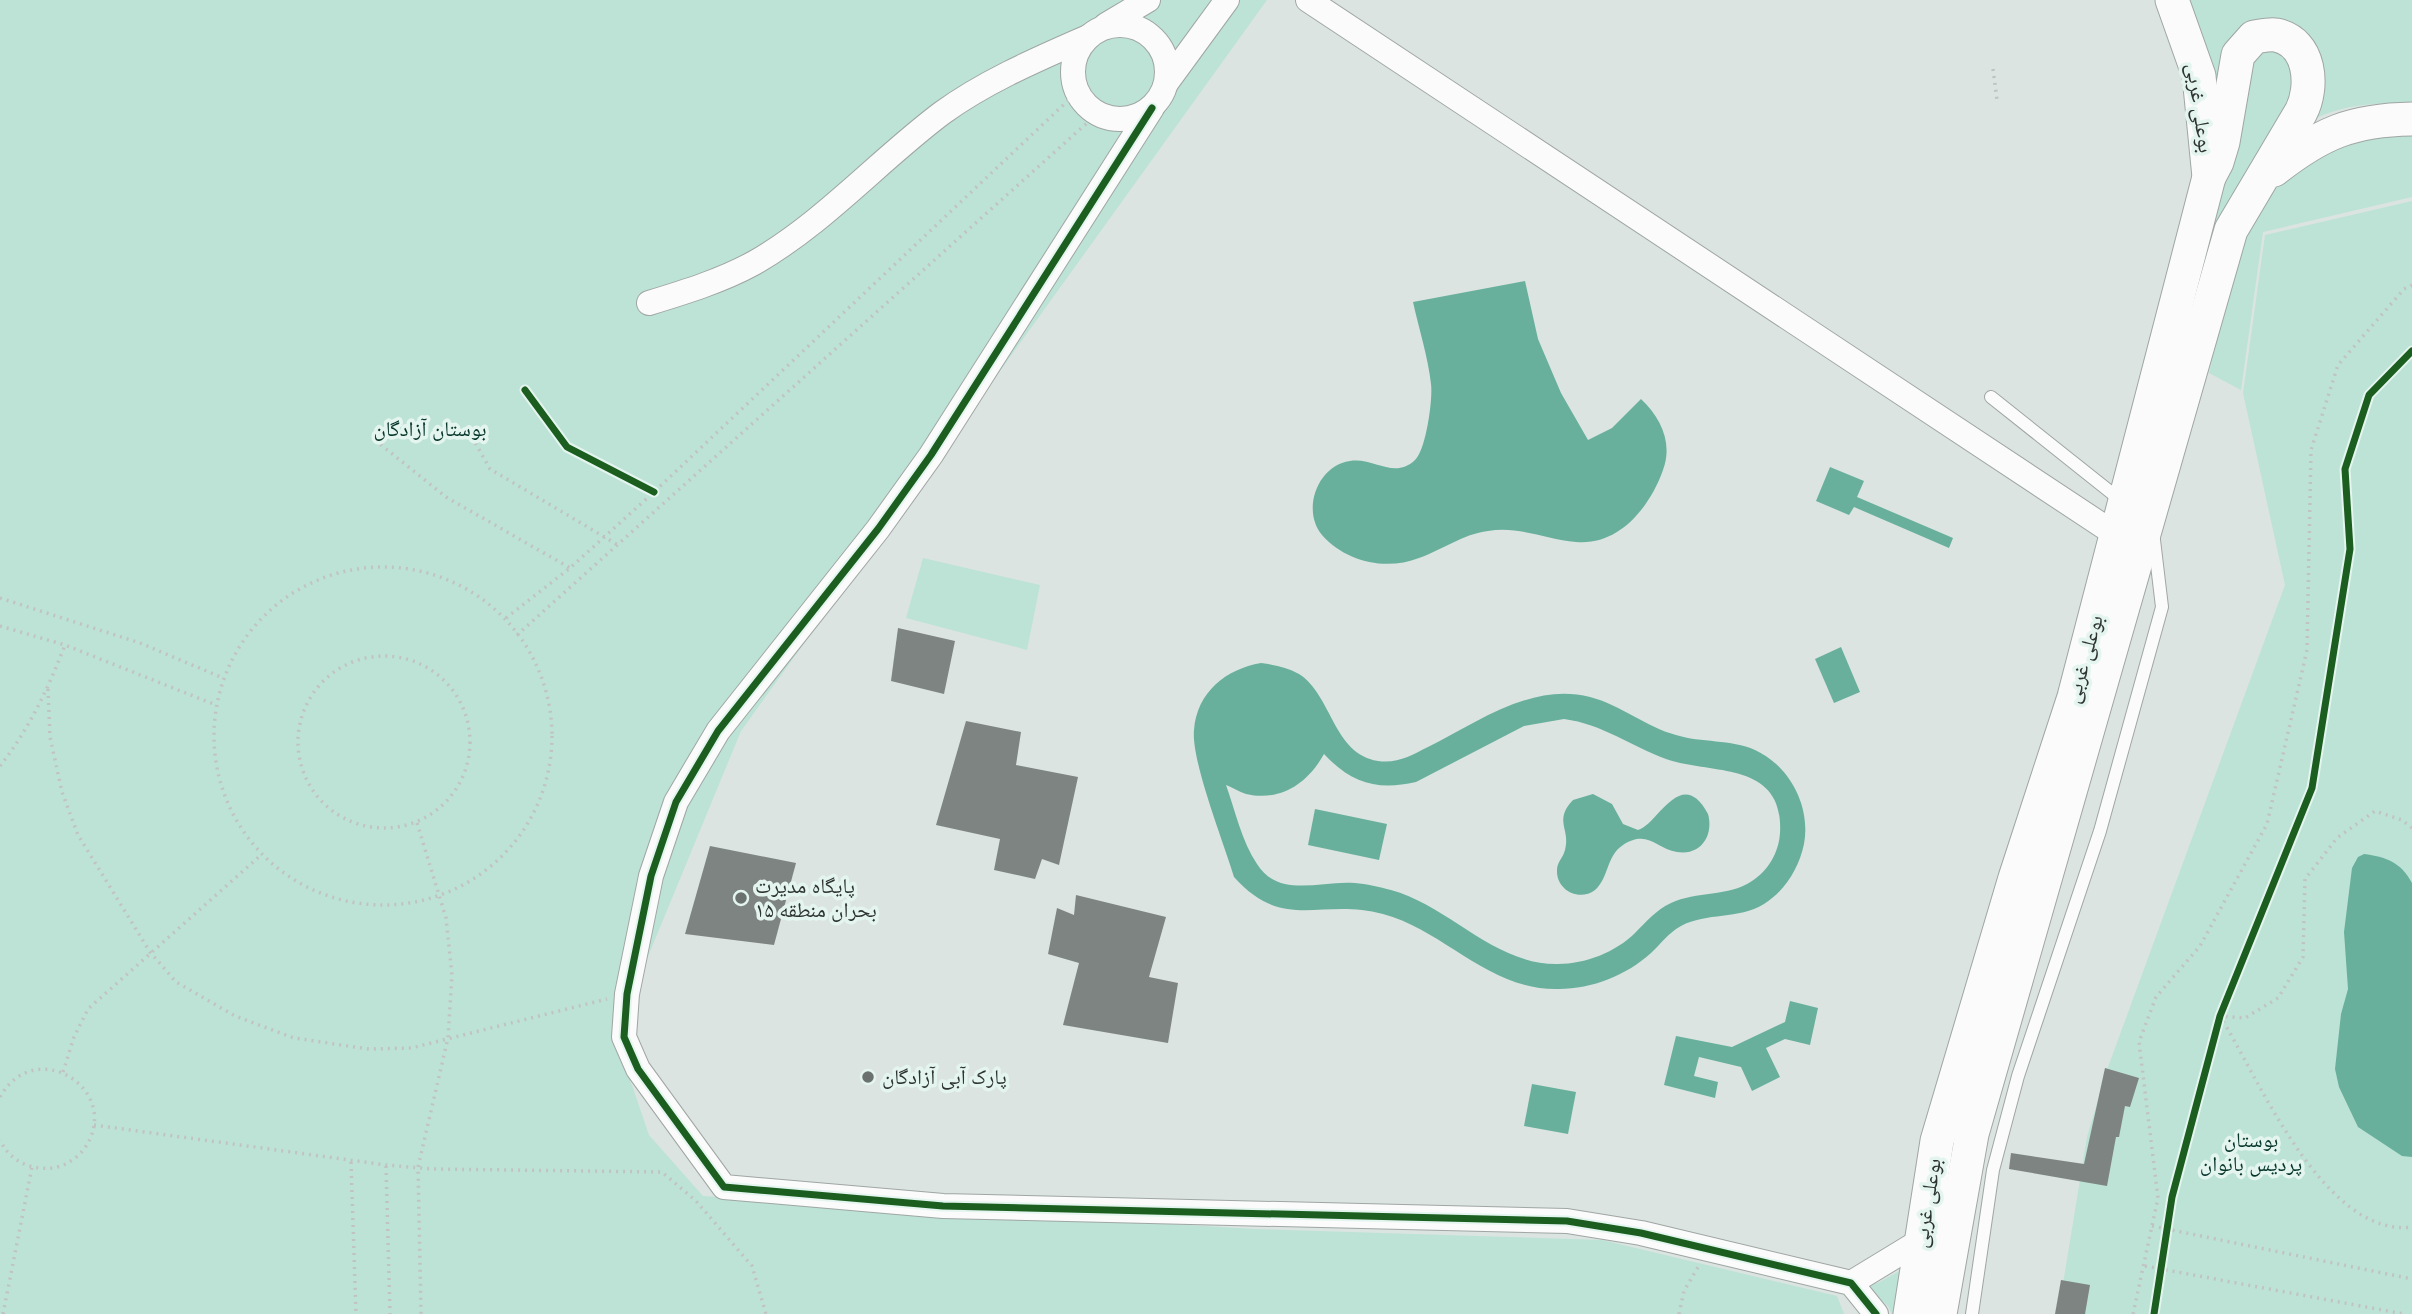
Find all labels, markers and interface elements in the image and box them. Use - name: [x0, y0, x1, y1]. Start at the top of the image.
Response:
- street label: بوعلی غربی: [2181, 61, 2219, 155]
- park label: بوستان آزادگان: [373, 416, 487, 441]
- street label: بوعلی غربی: [2059, 612, 2109, 706]
- place label: پایگاه مدیرت بحران منطقه ۱۵: [755, 873, 877, 922]
- marker: پایگاه مدیرت بحران منطقه ۱۵: [733, 890, 749, 906]
- place label: پارک آبی آزادگان: [882, 1064, 1007, 1090]
- marker: پارک آبی آزادگان: [860, 1069, 876, 1085]
- park label: بوستان پردیس بانوان: [2200, 1127, 2302, 1177]
- street label: بوعلی غربی: [1907, 1156, 1947, 1250]

